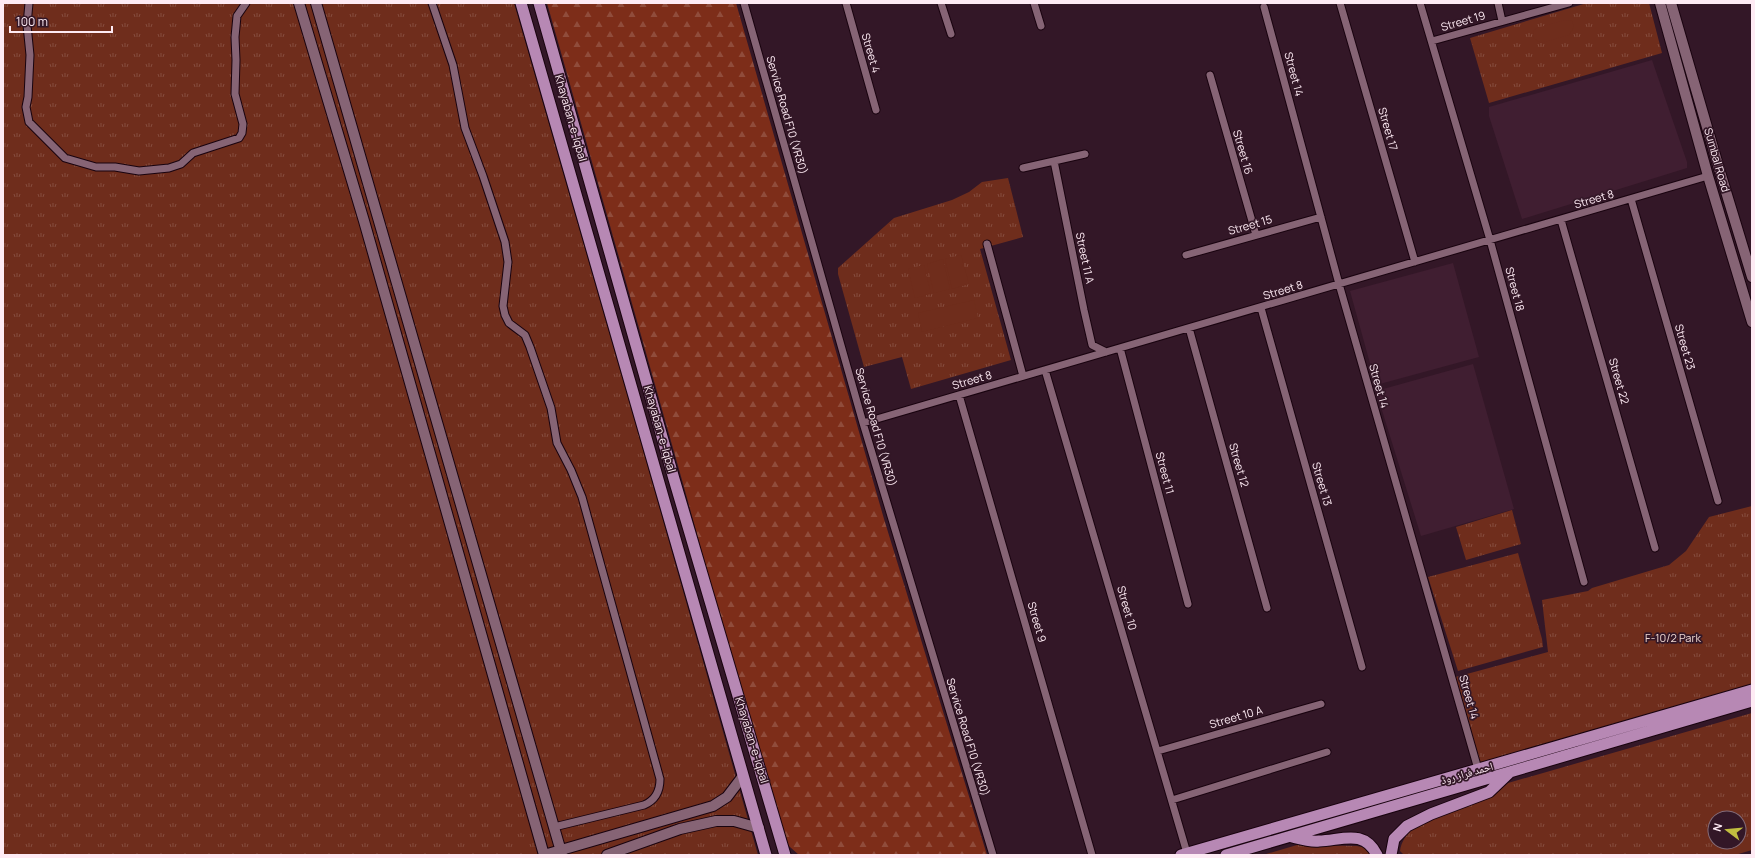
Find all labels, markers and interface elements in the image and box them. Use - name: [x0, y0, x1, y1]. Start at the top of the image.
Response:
- street label: Street 19: [1439, 7, 1487, 34]
- scale bar: [10, 8, 112, 34]
- text: 100 m: [16, 13, 48, 30]
- street label: Street 4: [859, 31, 884, 75]
- street label: Street 14: [1281, 50, 1308, 98]
- street label: Service Road F10 (VR30): [763, 54, 812, 176]
- street label: Khayaban-e-Iqbal: [552, 73, 591, 163]
- street label: Street 17: [1375, 105, 1402, 152]
- street label: Sumbal Road: [1701, 126, 1734, 194]
- street label: Street 16: [1230, 128, 1257, 176]
- street label: Street 8: [1572, 186, 1616, 211]
- street label: Street 15: [1226, 211, 1274, 238]
- street label: Street 11 A: [1073, 231, 1098, 285]
- street label: Street 18: [1502, 265, 1529, 313]
- street label: Street 8: [1261, 276, 1305, 303]
- street label: Street 23: [1672, 322, 1699, 371]
- street label: Street 22: [1606, 356, 1633, 406]
- street label: Street 14: [1366, 362, 1393, 410]
- street label: Service Road F10 (VR30): [852, 366, 901, 488]
- street label: Street 8: [950, 367, 994, 392]
- street label: Khayaban-e-Iqbal: [641, 384, 680, 474]
- street label: Street 12: [1226, 441, 1253, 489]
- street label: Street 11: [1153, 450, 1178, 496]
- street label: Street 13: [1309, 460, 1336, 508]
- street label: Street 10: [1114, 584, 1141, 632]
- street label: Street 9: [1025, 600, 1050, 644]
- park label: F-10/2 Park: [1645, 630, 1701, 645]
- street label: Street 14: [1456, 673, 1483, 721]
- street label: Service Road F10 (VR30): [943, 676, 994, 798]
- street label: Khayaban-e-Iqbal: [732, 695, 773, 785]
- street label: Street 10 A: [1208, 702, 1264, 731]
- street label: احمد فراز روڈ: [1439, 758, 1495, 787]
- north arrow: [1707, 810, 1747, 850]
- text: N: [1709, 821, 1725, 833]

